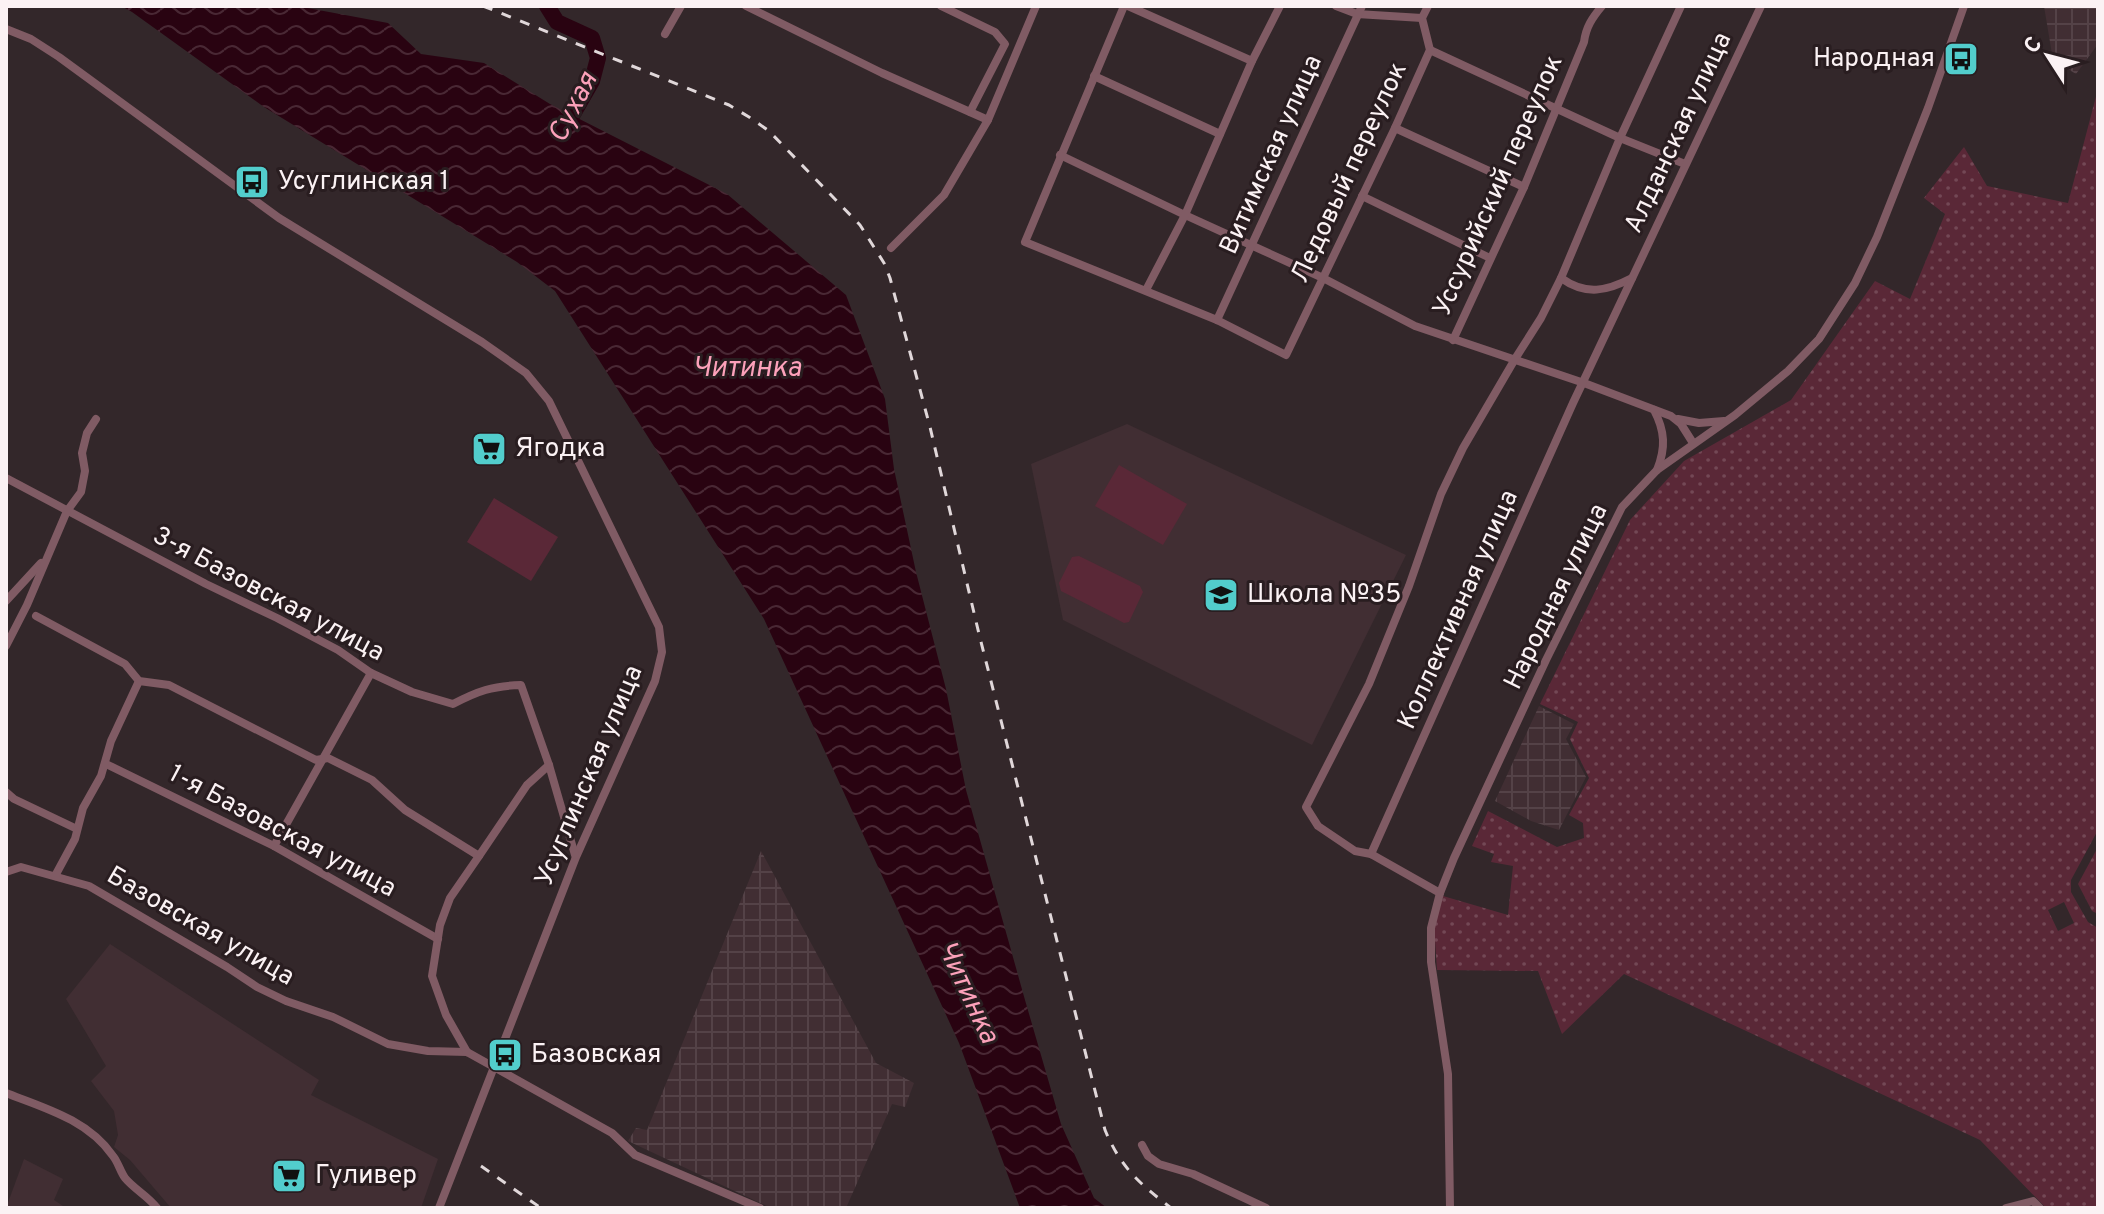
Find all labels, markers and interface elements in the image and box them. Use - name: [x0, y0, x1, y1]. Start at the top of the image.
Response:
- north arrow: [2008, 16, 2088, 96]
- street label: Алданская улица: [1618, 27, 1740, 239]
- text: С: [2019, 32, 2049, 59]
- bus stop icon: Народная: [1942, 40, 1980, 78]
- place label: Народная: [1813, 43, 1935, 76]
- street label: Витимская улица: [1213, 50, 1331, 260]
- street label: Уссурийский переулок: [1427, 50, 1571, 322]
- street label: Ледовый переулок: [1284, 57, 1416, 289]
- water label: Сухая: [541, 66, 607, 150]
- bus stop icon: Усуглинская 1: [233, 163, 271, 201]
- place label: Усуглинская 1: [278, 166, 449, 199]
- water label: Читинка: [693, 351, 802, 387]
- supermarket icon: Ягодка: [470, 430, 508, 468]
- place label: Ягодка: [515, 433, 605, 466]
- street label: Коллективная улица: [1391, 485, 1527, 735]
- street label: Народная улица: [1498, 499, 1616, 695]
- street label: 3-я Базовская улица: [146, 520, 390, 670]
- school or university icon: Школа №35: [1202, 576, 1240, 614]
- place label: Школа №35: [1247, 579, 1401, 612]
- street label: Усуглинская улица: [529, 661, 651, 891]
- street label: 1-я Базовская улица: [163, 758, 401, 906]
- street label: Базовская улица: [100, 860, 300, 994]
- water label: Читинка: [928, 936, 1007, 1050]
- bus stop icon: Базовская: [486, 1036, 524, 1074]
- place label: Базовская: [531, 1039, 662, 1072]
- supermarket icon: Гуливер: [270, 1157, 308, 1195]
- place label: Гуливер: [315, 1160, 417, 1193]

